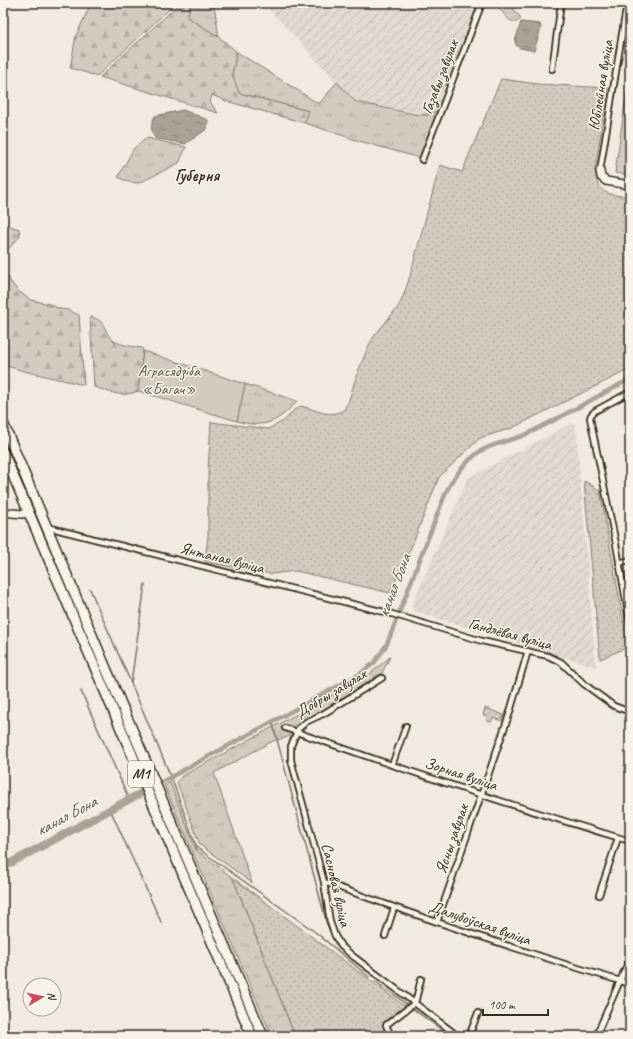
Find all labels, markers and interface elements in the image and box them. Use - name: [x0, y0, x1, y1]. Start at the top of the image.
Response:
- street label: Газавы завулак: [417, 35, 464, 117]
- street label: Юбілейная вуліца: [584, 37, 618, 132]
- district label: Губерня: [175, 165, 220, 186]
- park label: Аграсядзіба «Багач»: [138, 361, 201, 399]
- street label: Янтаная вуліца: [178, 538, 267, 578]
- water label: канал Бона: [372, 550, 416, 621]
- street label: Гандлёвая вуліца: [466, 613, 555, 655]
- street label: Добры завулак: [292, 663, 372, 722]
- street label: Зорная вуліца: [422, 753, 501, 795]
- road number: М1: [128, 761, 154, 787]
- water label: канал Бона: [32, 790, 101, 841]
- street label: Ясны завулак: [431, 800, 474, 876]
- street label: Сасновая вуліца: [317, 841, 356, 930]
- street label: Далубоўская вуліца: [427, 896, 534, 950]
- north arrow: [22, 977, 62, 1017]
- text: N: [44, 991, 60, 1002]
- scale bar: [483, 991, 548, 1017]
- text: 100 m: [489, 997, 516, 1013]

